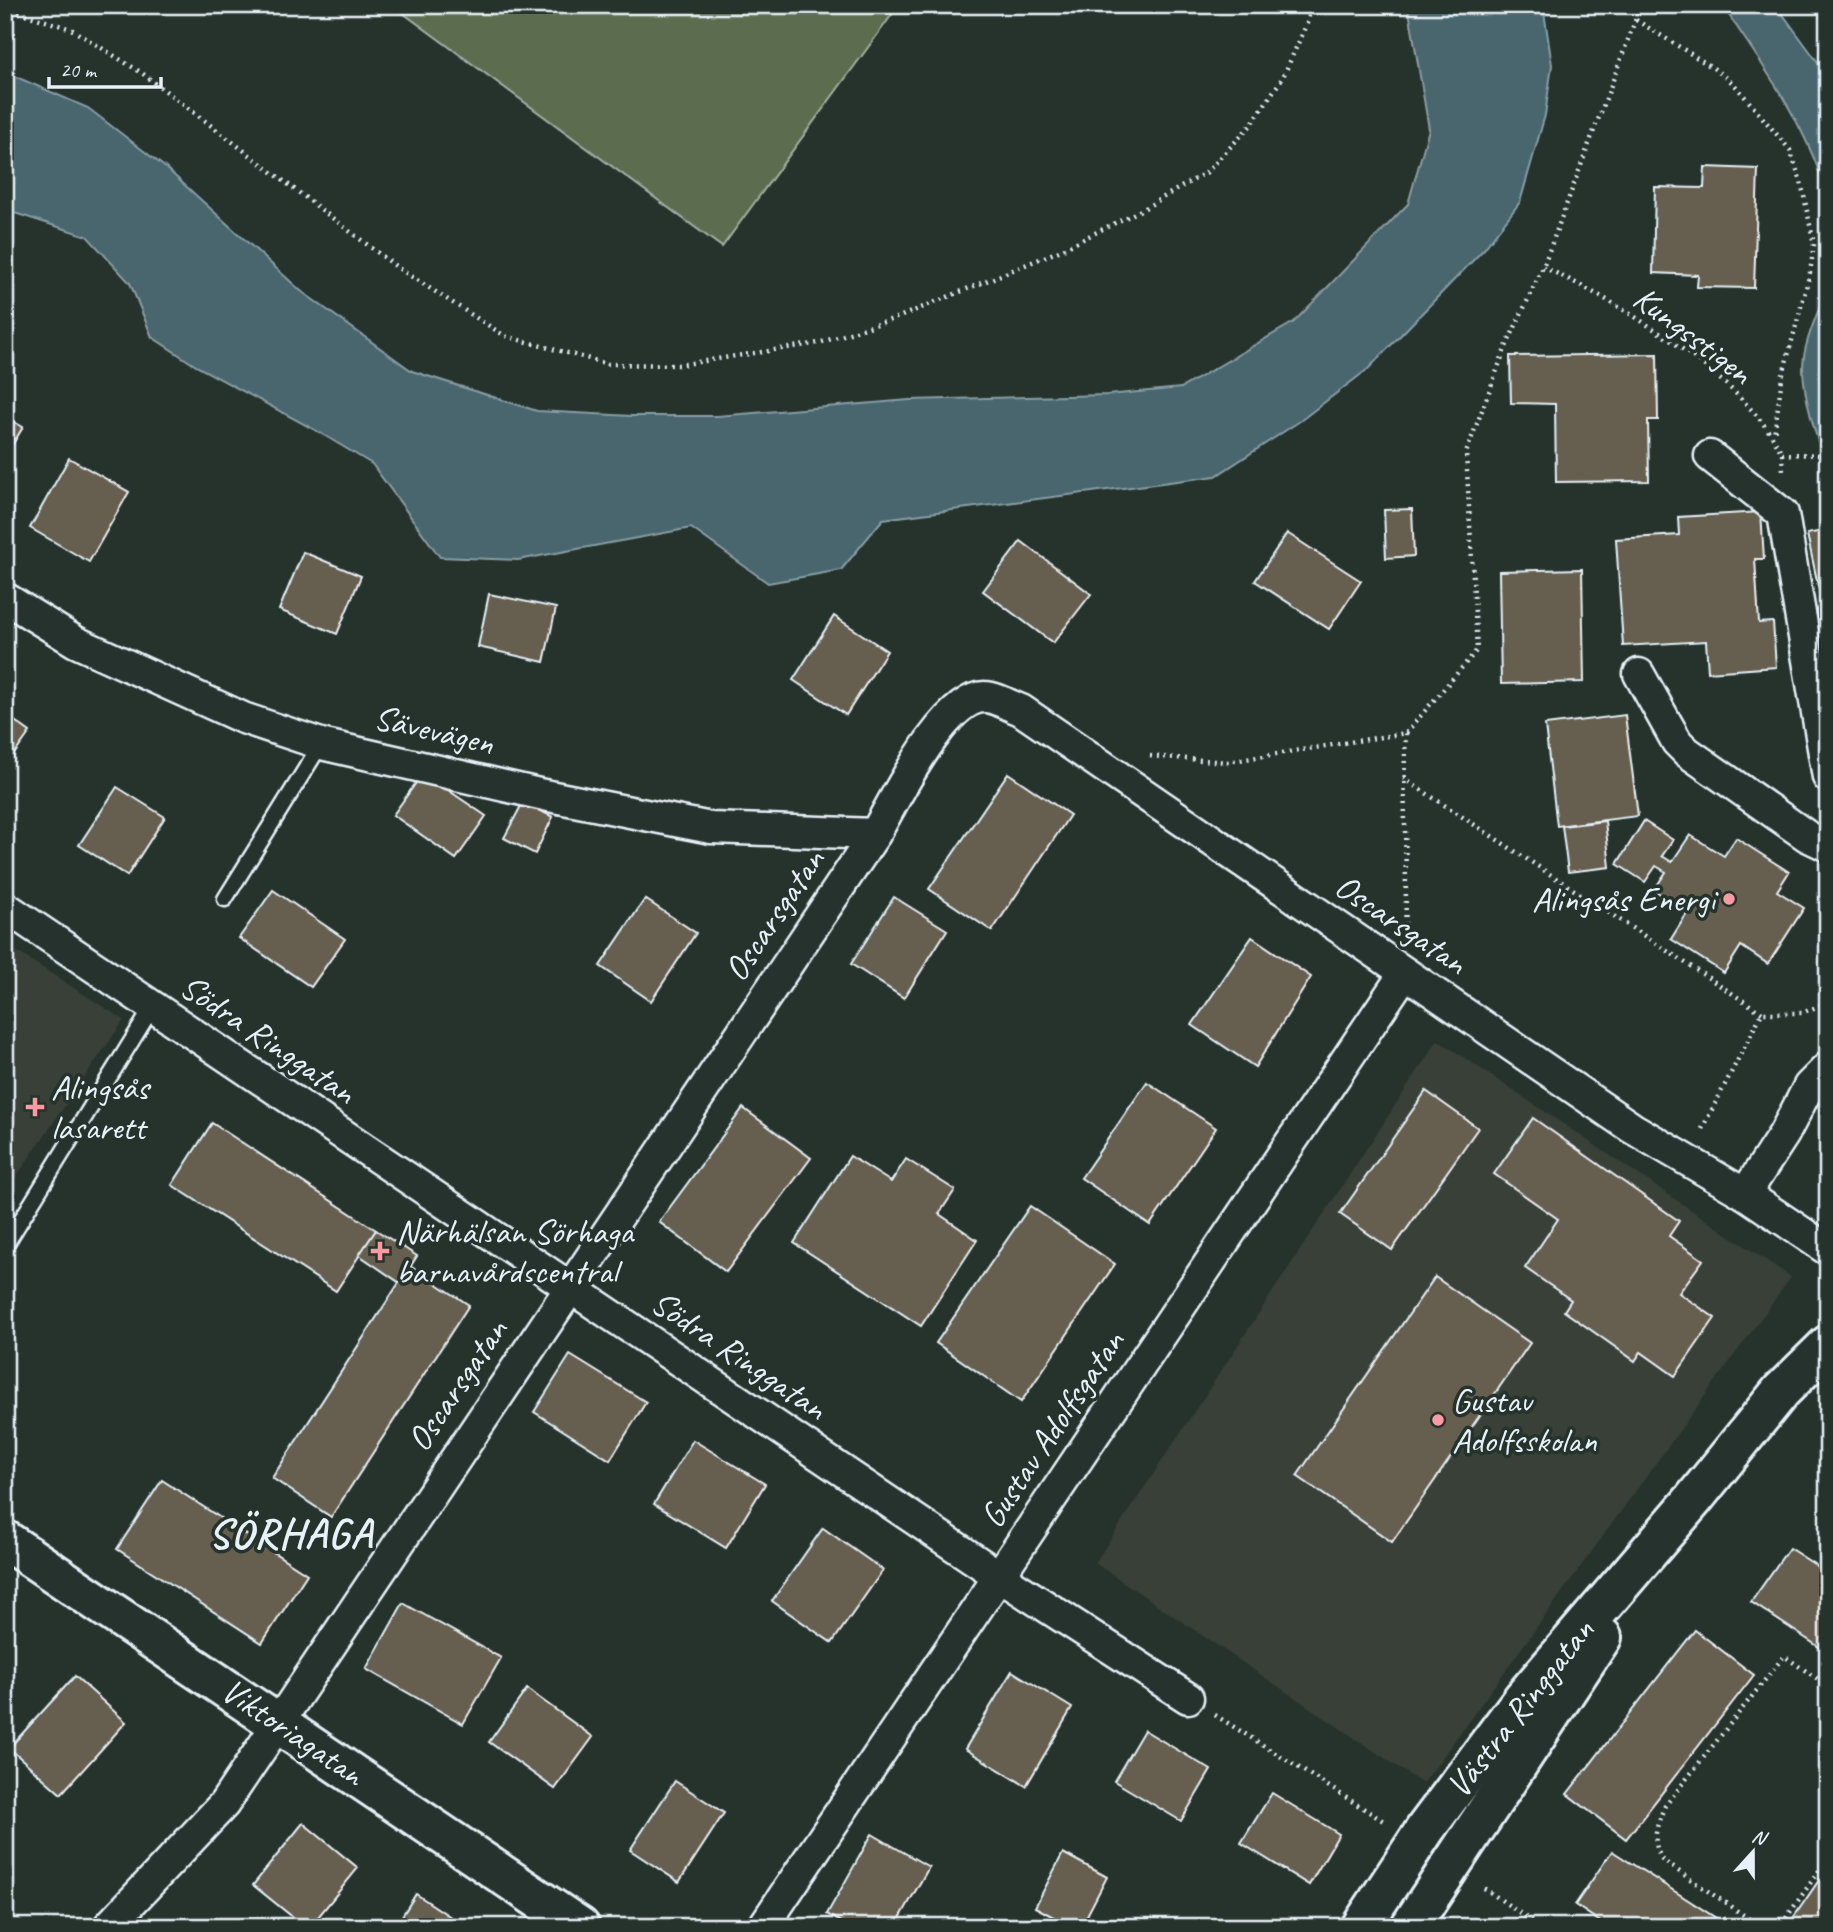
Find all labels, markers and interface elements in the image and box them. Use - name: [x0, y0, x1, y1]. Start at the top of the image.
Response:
- scale bar: [49, 46, 161, 90]
- text: 20 m: [60, 57, 98, 83]
- street label: Kungsstigen: [1624, 276, 1763, 395]
- street label: Sävevägen: [370, 694, 499, 766]
- street label: Oscarsgatan: [713, 839, 835, 990]
- street label: Oscarsgatan: [1326, 863, 1477, 985]
- place label: Alingsås Energi: [1532, 877, 1719, 922]
- marker: Alingsås Energi: [1721, 891, 1737, 907]
- street label: Södra Ringgatan: [172, 964, 366, 1115]
- place label: Alingsås lasarett: [51, 1065, 151, 1150]
- marker: Alingsås lasarett: [25, 1097, 45, 1117]
- place label: Närhälsan Sörhaga barnavårdscentral: [396, 1209, 635, 1294]
- marker: Närhälsan Sörhaga barnavårdscentral: [370, 1241, 390, 1261]
- street label: Södra Ringgatan: [643, 1280, 837, 1431]
- street label: Oscarsgatan: [396, 1309, 518, 1460]
- street label: Gustav Adolfsgatan: [969, 1321, 1135, 1536]
- place label: Gustav Adolfsskolan: [1452, 1378, 1597, 1463]
- marker: Gustav Adolfsskolan: [1430, 1412, 1446, 1428]
- district label: SÖRHAGA: [208, 1507, 374, 1560]
- street label: Västra Ringgatan: [1436, 1609, 1604, 1807]
- street label: Viktoriagatan: [213, 1668, 375, 1797]
- north arrow: [1717, 1816, 1787, 1886]
- text: N: [1749, 1824, 1772, 1852]

